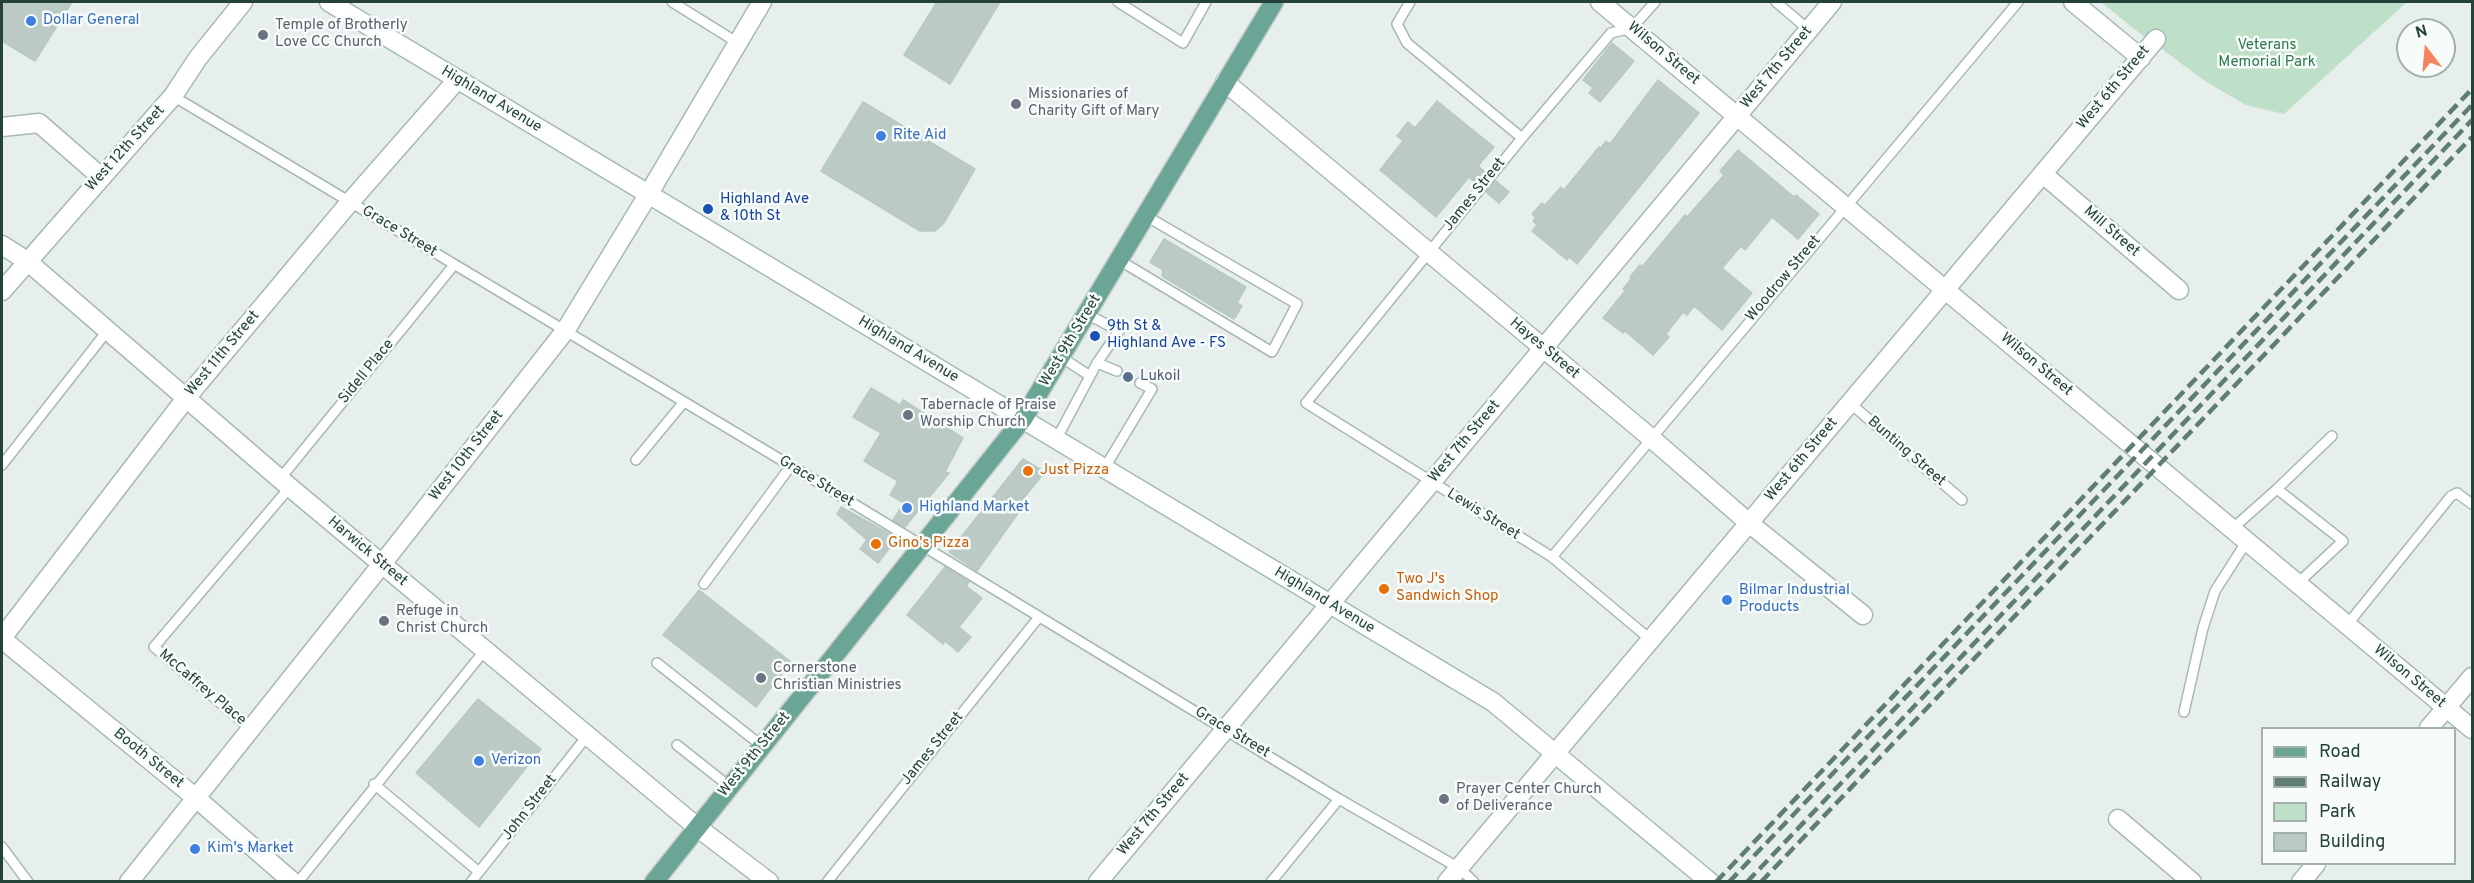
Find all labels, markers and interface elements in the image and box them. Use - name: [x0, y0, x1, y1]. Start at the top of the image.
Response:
- place label: Dollar General: [43, 12, 140, 30]
- marker: Dollar General: [24, 14, 38, 28]
- place label: Temple of Brotherly Love CC Church: [275, 17, 408, 52]
- north arrow: [2396, 18, 2456, 78]
- street label: Wilson Street: [1623, 19, 1703, 89]
- text: N: [2413, 21, 2430, 44]
- street label: West 7th Street: [1737, 23, 1817, 113]
- marker: Temple of Brotherly Love CC Church: [256, 28, 270, 42]
- park label: Veterans Memorial Park: [2218, 37, 2316, 72]
- street label: West 6th Street: [2074, 42, 2154, 134]
- street label: Highland Avenue: [438, 63, 544, 137]
- place label: Missionaries of Charity Gift of Mary: [1028, 86, 1160, 121]
- marker: Missionaries of Charity Gift of Mary: [1009, 97, 1023, 111]
- street label: West 12th Street: [83, 102, 169, 196]
- place label: Rite Aid: [893, 127, 946, 145]
- marker: Rite Aid: [874, 129, 888, 143]
- street label: James Street: [1440, 155, 1510, 235]
- place label: Highland Ave & 10th St: [720, 191, 809, 226]
- marker: Highland Ave & 10th St: [701, 202, 715, 216]
- street label: Grace Street: [358, 203, 440, 261]
- street label: Mill Street: [2079, 203, 2143, 261]
- street label: Woodrow Street: [1743, 232, 1825, 326]
- street label: West 9th Street: [1037, 292, 1105, 390]
- street label: West 11th Street: [182, 308, 264, 400]
- street label: Highland Avenue: [855, 313, 961, 387]
- street label: Hayes Street: [1505, 315, 1583, 383]
- place label: 9th St & Highland Ave - FS: [1107, 318, 1226, 353]
- marker: 9th St & Highland Ave - FS: [1088, 329, 1102, 343]
- street label: Wilson Street: [1996, 330, 2076, 400]
- street label: Sidell Place: [336, 336, 398, 408]
- place label: Lukoil: [1140, 368, 1180, 386]
- marker: Lukoil: [1121, 370, 1135, 384]
- place label: Tabernacle of Praise Worship Church: [920, 397, 1056, 432]
- street label: West 7th Street: [1425, 397, 1505, 487]
- street label: West 10th Street: [426, 407, 508, 505]
- marker: Tabernacle of Praise Worship Church: [901, 408, 915, 422]
- street label: Bunting Street: [1863, 413, 1949, 491]
- street label: West 6th Street: [1762, 414, 1842, 506]
- street label: Grace Street: [775, 453, 857, 511]
- place label: Just Pizza: [1040, 462, 1109, 480]
- marker: Just Pizza: [1021, 464, 1035, 478]
- street label: Lewis Street: [1443, 485, 1523, 545]
- place label: Highland Market: [919, 499, 1029, 517]
- marker: Highland Market: [900, 501, 914, 515]
- street label: Harwick Street: [323, 513, 411, 591]
- place label: Gino's Pizza: [888, 535, 969, 553]
- marker: Gino's Pizza: [869, 537, 883, 551]
- street label: Highland Avenue: [1271, 564, 1377, 638]
- place label: Two J's Sandwich Shop: [1396, 571, 1499, 606]
- marker: Two J's Sandwich Shop: [1377, 582, 1391, 596]
- place label: Bilmar Industrial Products: [1739, 582, 1850, 617]
- marker: Bilmar Industrial Products: [1720, 593, 1734, 607]
- place label: Refuge in Christ Church: [396, 603, 488, 638]
- marker: Refuge in Christ Church: [377, 614, 391, 628]
- street label: Wilson Street: [2369, 642, 2449, 712]
- street label: McCaffrey Place: [155, 646, 249, 730]
- place label: Cornerstone Christian Ministries: [773, 660, 902, 695]
- marker: Cornerstone Christian Ministries: [754, 671, 768, 685]
- street label: Grace Street: [1191, 704, 1273, 762]
- street label: West 9th Street: [715, 709, 795, 801]
- street label: James Street: [898, 709, 968, 789]
- street label: Booth Street: [109, 725, 187, 793]
- legend: [2261, 727, 2456, 865]
- text: Road: [2319, 741, 2361, 764]
- place label: Verizon: [491, 752, 541, 770]
- marker: Verizon: [472, 754, 486, 768]
- street label: West 7th Street: [1114, 770, 1194, 860]
- text: Railway: [2319, 771, 2381, 794]
- street label: John Street: [499, 772, 561, 844]
- place label: Prayer Center Church of Deliverance: [1456, 781, 1602, 816]
- marker: Prayer Center Church of Deliverance: [1437, 792, 1451, 806]
- text: Park: [2319, 801, 2356, 824]
- text: Building: [2319, 831, 2385, 854]
- place label: Kim's Market: [207, 840, 294, 858]
- marker: Kim's Market: [188, 842, 202, 856]

